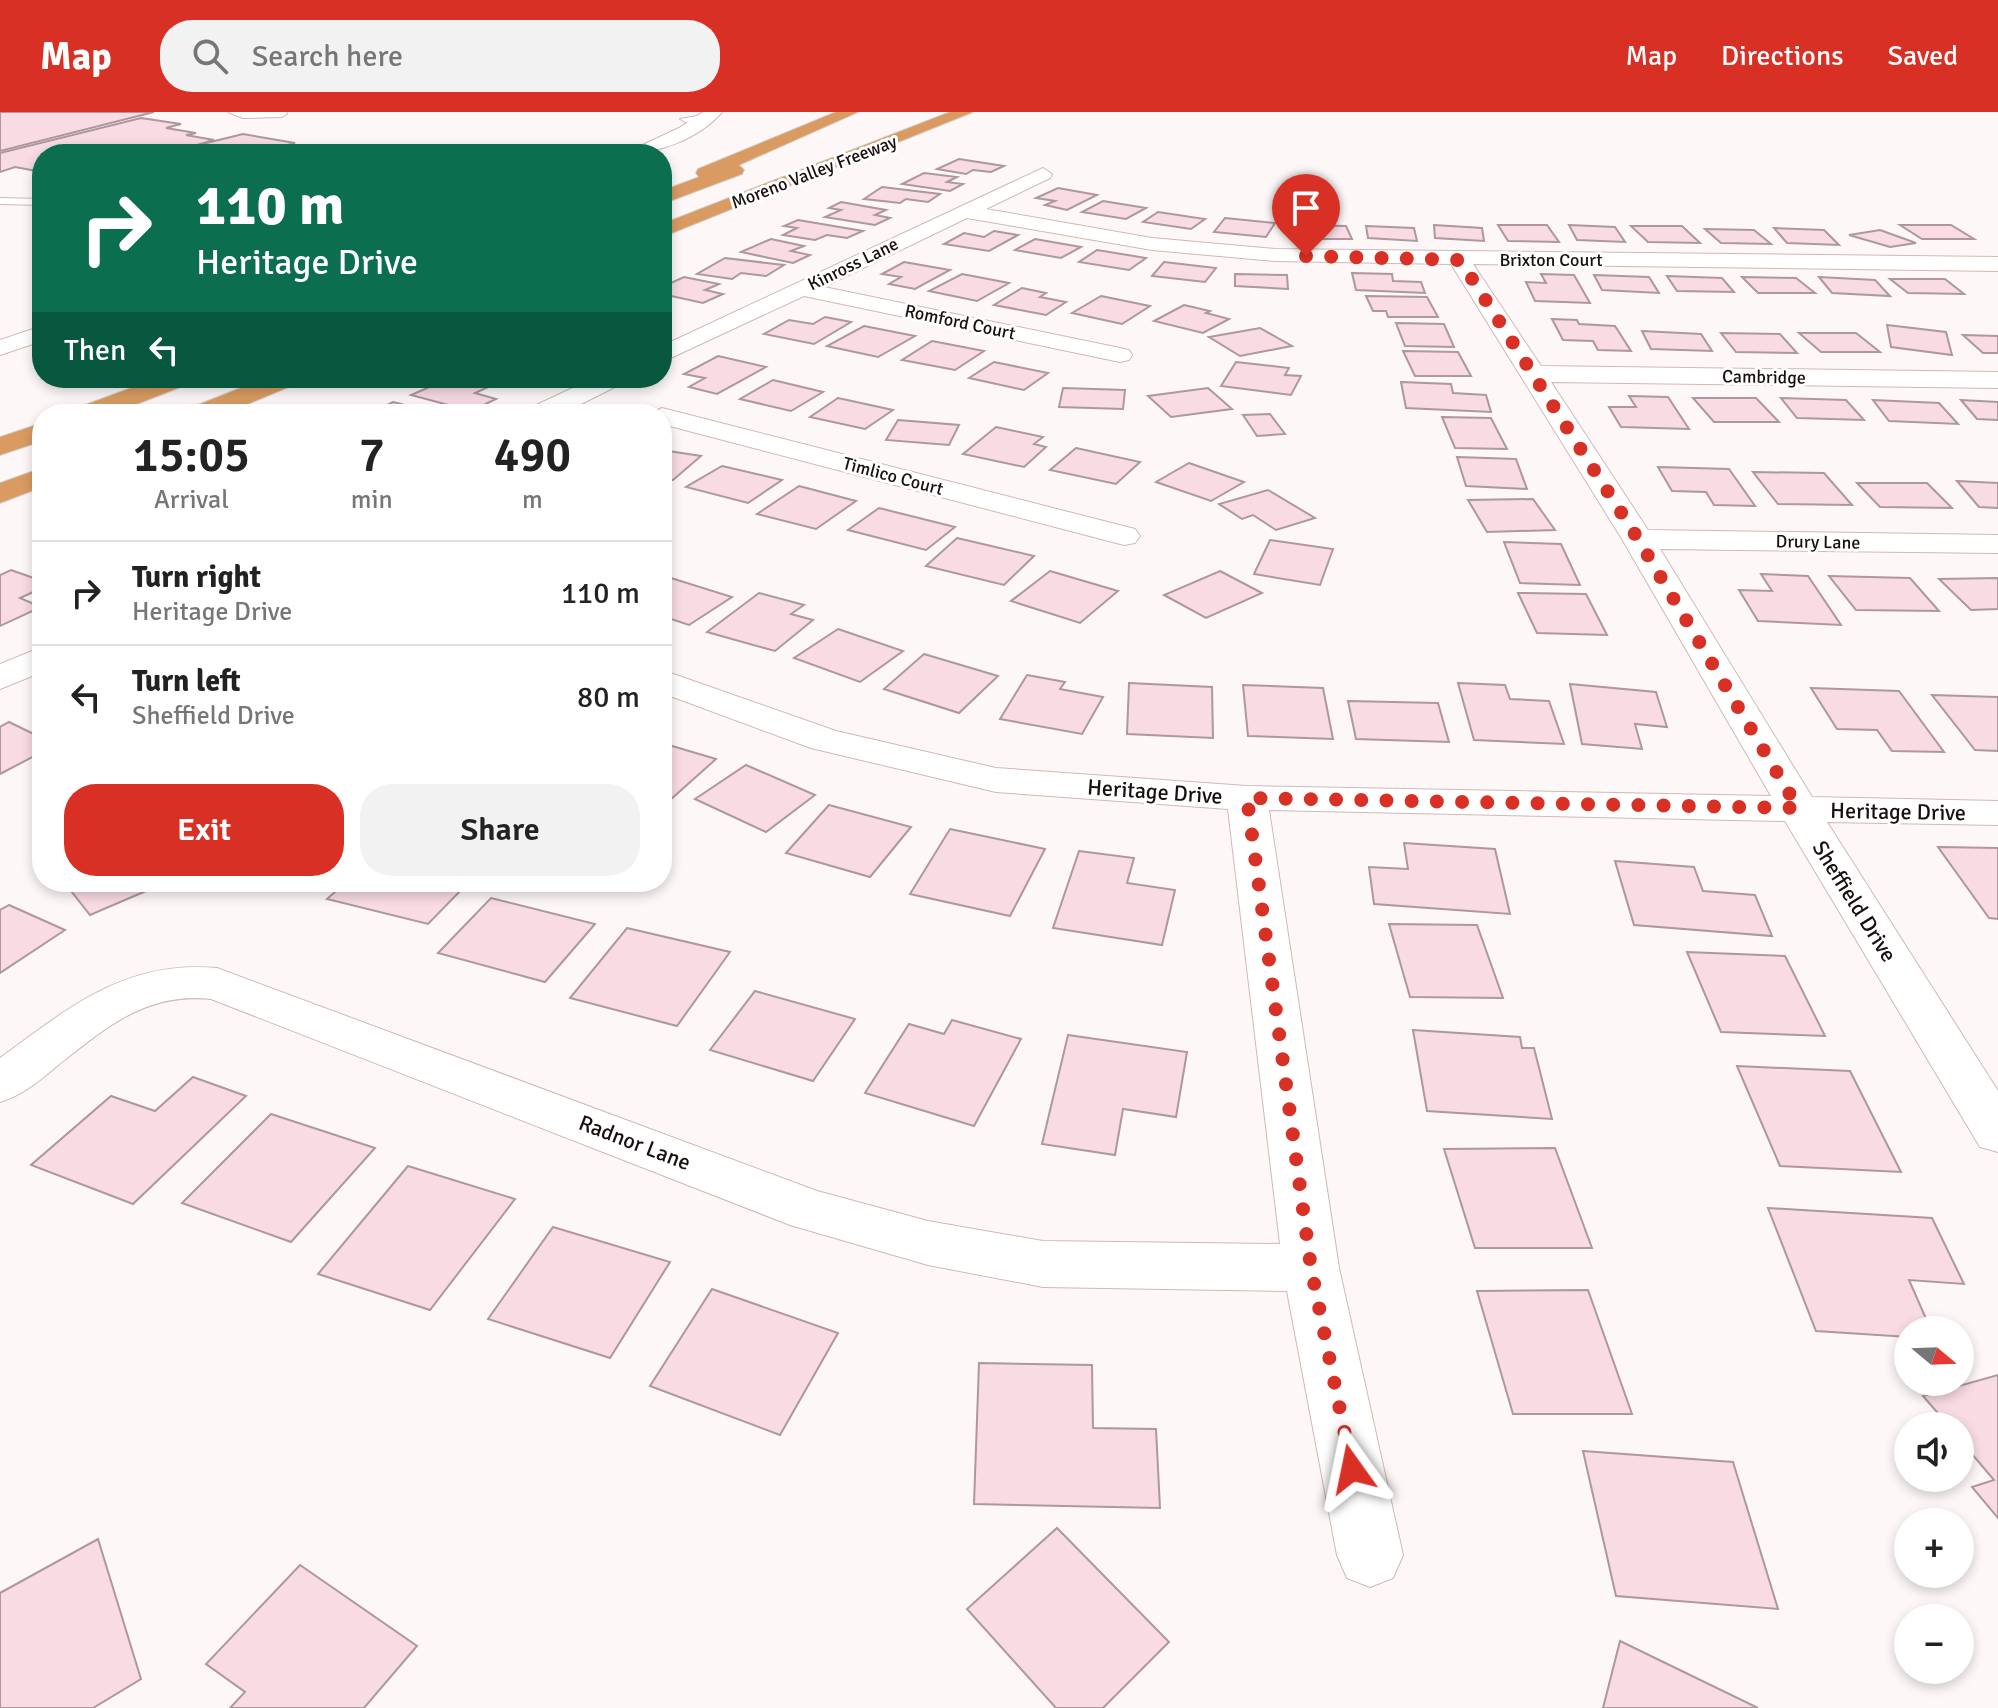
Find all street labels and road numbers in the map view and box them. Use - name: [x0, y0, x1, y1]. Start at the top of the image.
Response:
- street label: Moreno Valley Freeway: [728, 130, 900, 214]
- street label: Kinross Lane: [804, 233, 902, 295]
- street label: Brixton Court: [1499, 249, 1603, 271]
- street label: Romford Court: [903, 300, 1017, 344]
- street label: Cambridge: [1722, 365, 1806, 389]
- street label: Timlico Court: [840, 452, 946, 500]
- street label: Drury Lane: [1775, 530, 1861, 554]
- street label: Heritage Drive: [1086, 773, 1224, 810]
- street label: Heritage Drive: [1830, 797, 1966, 826]
- street label: Sheffield Drive: [1807, 836, 1903, 967]
- street label: Radnor Lane: [575, 1109, 695, 1176]

